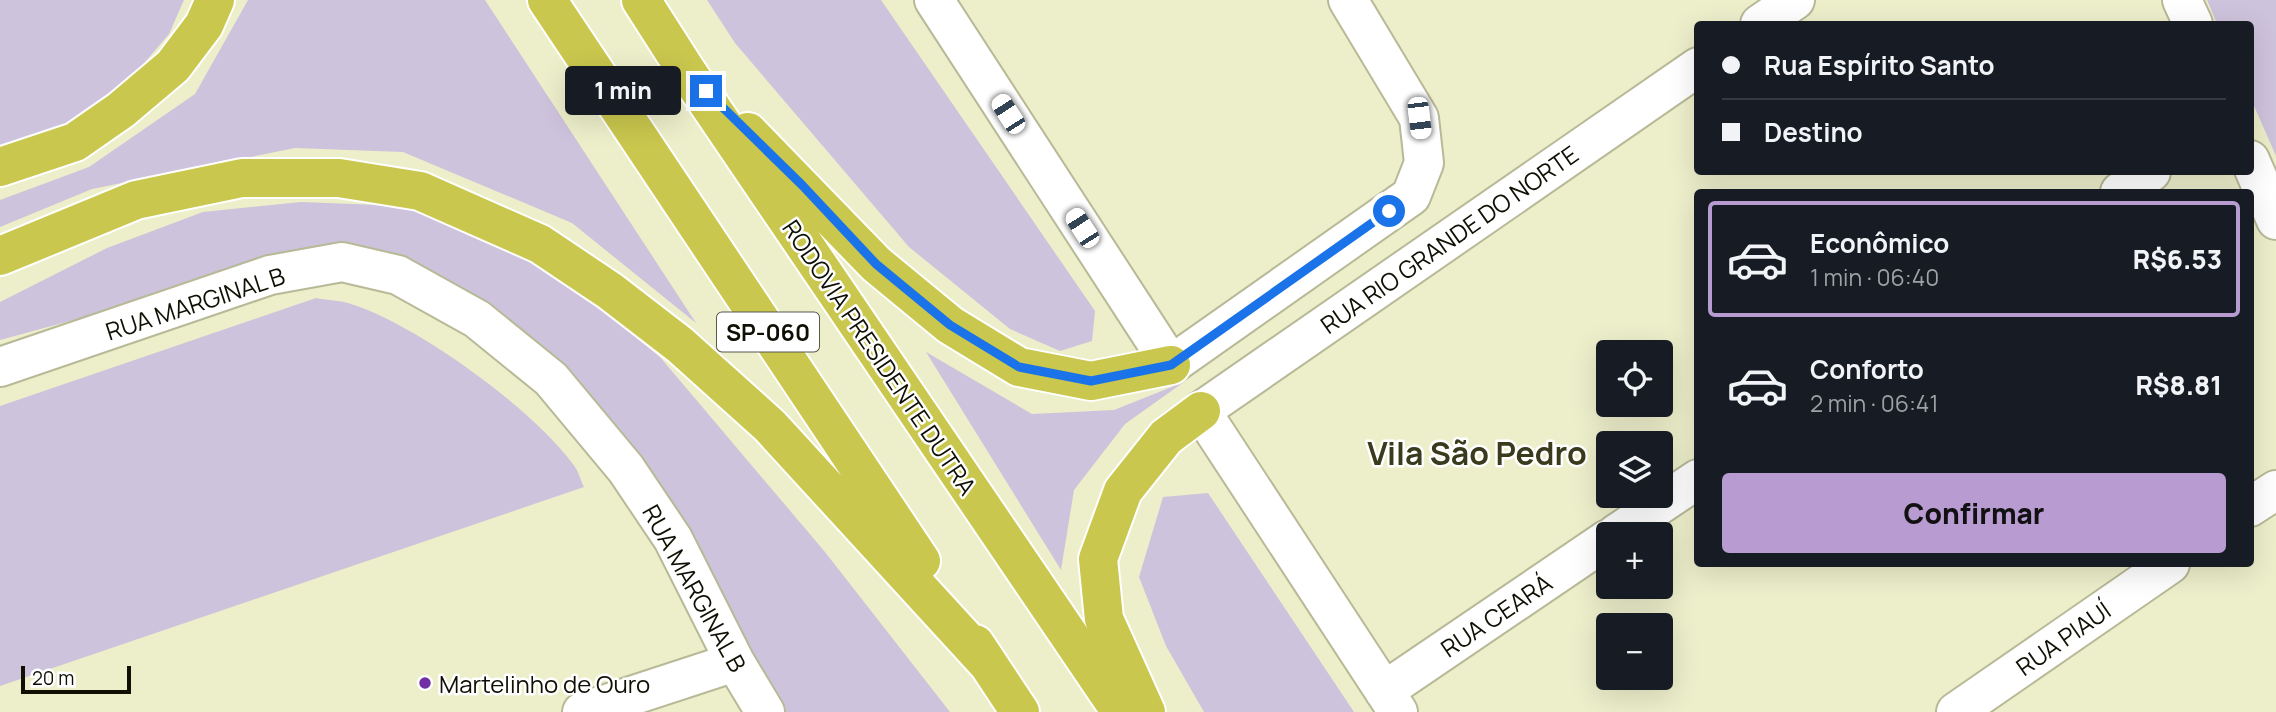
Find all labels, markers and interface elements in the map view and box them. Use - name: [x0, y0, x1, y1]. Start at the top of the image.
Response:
- text: Rua Espírito Santo: [1764, 47, 1995, 83]
- callout: 1 min: [566, 66, 682, 116]
- text: 1 min: [594, 74, 652, 106]
- route end: [690, 75, 722, 107]
- car: [988, 91, 1029, 137]
- car: [1407, 96, 1432, 140]
- text: Destino: [1764, 114, 1863, 150]
- street label: RUA RIO GRANDE DO NORTE: [1314, 137, 1584, 341]
- route start: [1373, 195, 1405, 227]
- car: [1062, 205, 1103, 251]
- street label: RODOVIA PRESIDENTE DUTRA: [775, 213, 985, 501]
- text: Econômico: [1810, 225, 1949, 261]
- icon: car: [1726, 228, 1789, 291]
- text: R$6.53: [2133, 241, 2222, 277]
- street label: RUA MARGINAL B: [101, 258, 289, 348]
- text: 1 min · 06:40: [1810, 261, 1939, 293]
- road number: SP-060: [717, 312, 819, 352]
- map controls: [1596, 340, 1673, 690]
- button: locate: [1596, 340, 1673, 417]
- text: Conforto: [1810, 351, 1924, 387]
- icon: car: [1726, 354, 1789, 417]
- text: R$8.81: [2135, 367, 2222, 403]
- text: 2 min · 06:41: [1810, 387, 1938, 419]
- district label: Vila São Pedro: [1367, 431, 1587, 475]
- button: layers: [1596, 431, 1673, 508]
- button: Confirmar: [1722, 473, 2226, 553]
- street label: RUA MARGINAL B: [635, 498, 755, 678]
- button: +: [1596, 522, 1673, 599]
- street label: RUA CEARÁ: [1434, 566, 1558, 664]
- street label: RUA PIAUÍ: [2009, 593, 2117, 683]
- button: −: [1596, 613, 1673, 690]
- scale bar: [21, 663, 131, 695]
- text: 20 m: [32, 665, 74, 691]
- place label: Martelinho de Ouro: [439, 667, 650, 700]
- marker: Martelinho de Ouro: [417, 675, 433, 691]

